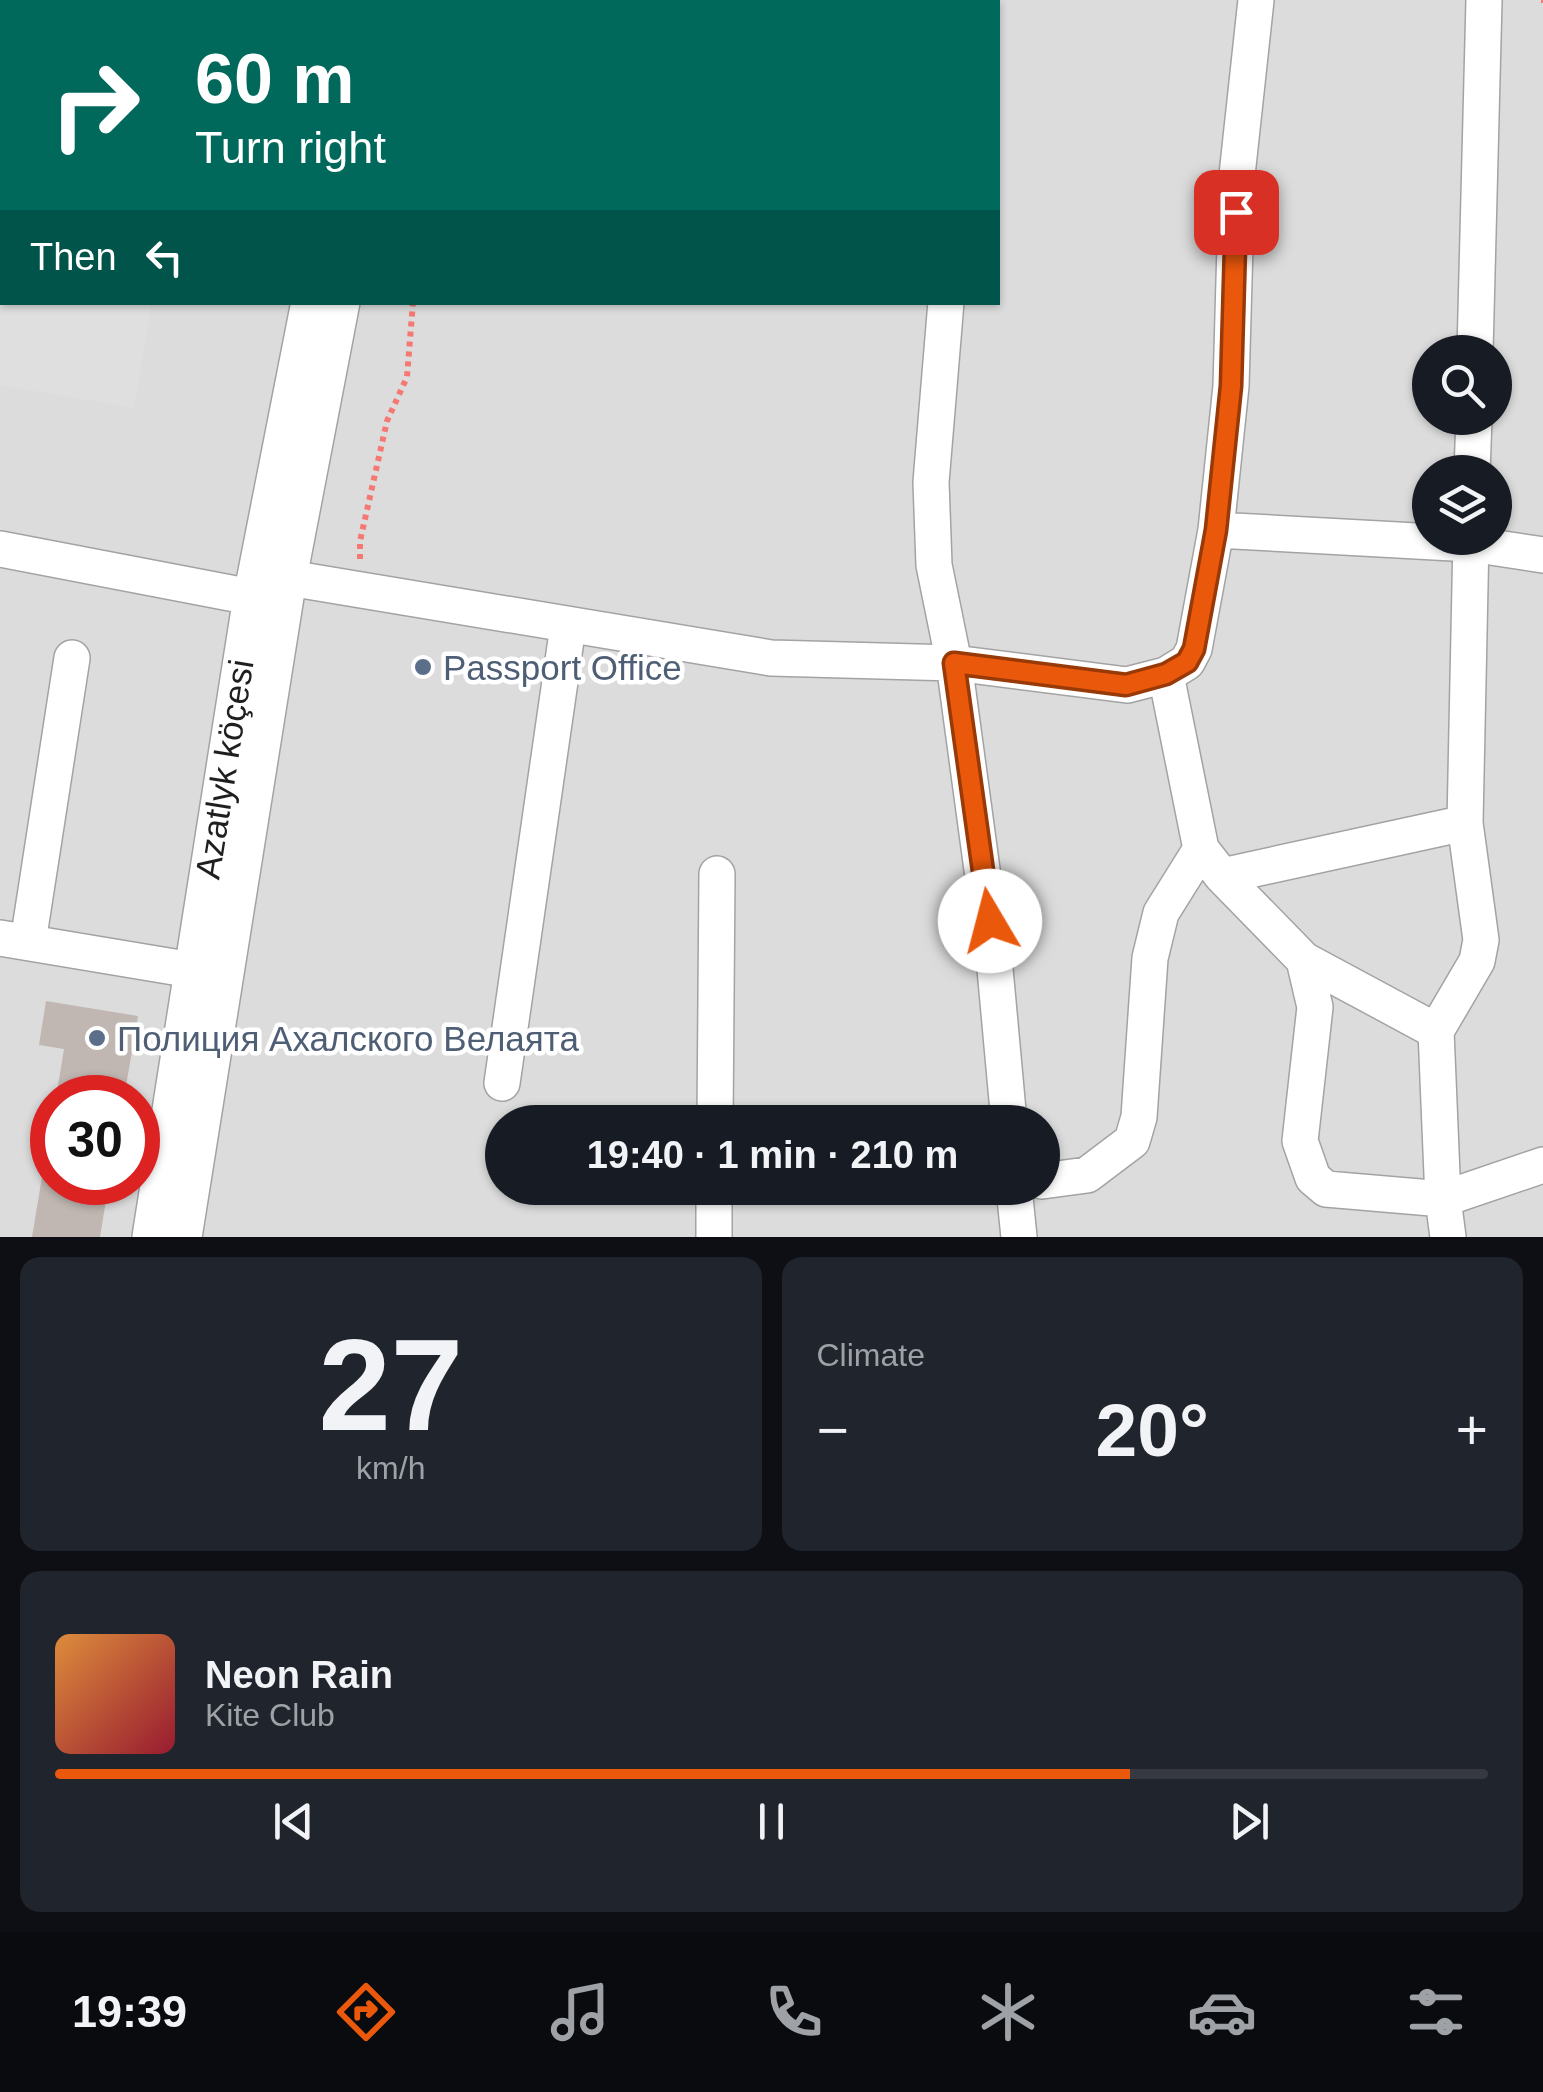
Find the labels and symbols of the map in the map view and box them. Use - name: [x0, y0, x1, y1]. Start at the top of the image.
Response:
- pin: [1194, 170, 1279, 255]
- place label: Passport Office: [443, 648, 682, 687]
- street label: Azatlyk köçesi: [187, 656, 261, 882]
- marker: Passport Office: [412, 656, 434, 678]
- position arrow: [938, 869, 1042, 973]
- place label: Полиция Ахалского Велаята: [117, 1019, 579, 1058]
- marker: Полиция Ахалского Велаята: [86, 1027, 108, 1049]
- speed limit sign: 30: [30, 1075, 160, 1205]

